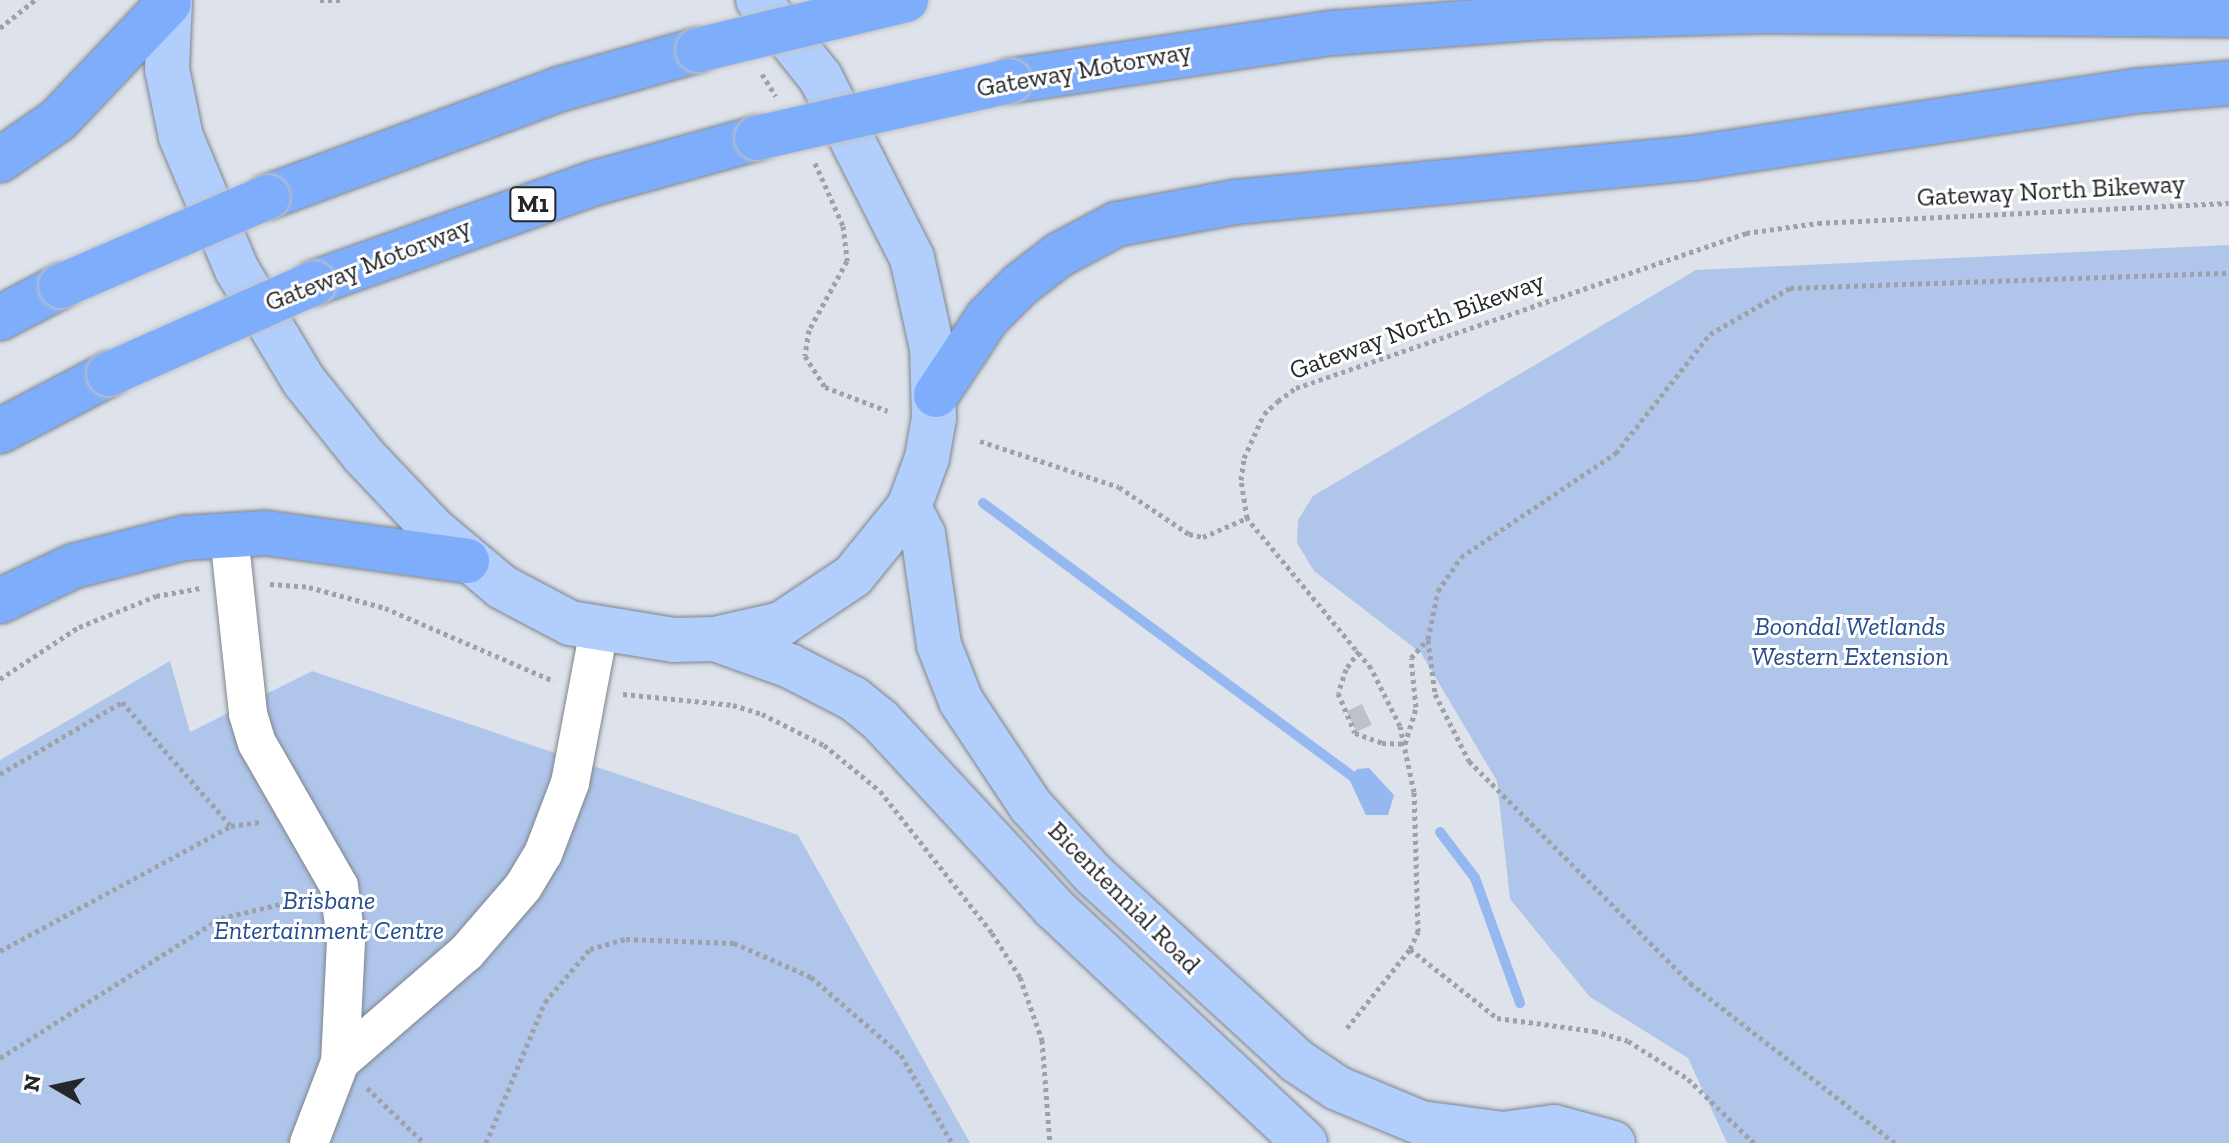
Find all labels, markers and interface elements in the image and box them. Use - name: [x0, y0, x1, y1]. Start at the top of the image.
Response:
- street label: Gateway Motorway: [974, 36, 1194, 104]
- street label: Gateway North Bikeway: [1916, 168, 2186, 214]
- road number: M1: [509, 184, 557, 224]
- street label: Gateway Motorway: [261, 211, 475, 319]
- street label: Gateway North Bikeway: [1285, 265, 1549, 387]
- park label: Boondal Wetlands Western Extension: [1751, 611, 1949, 672]
- street label: Bicentennial Road: [1041, 815, 1207, 981]
- park label: Brisbane Entertainment Centre: [214, 885, 444, 946]
- north arrow: [16, 1047, 96, 1127]
- text: N: [17, 1073, 46, 1094]

